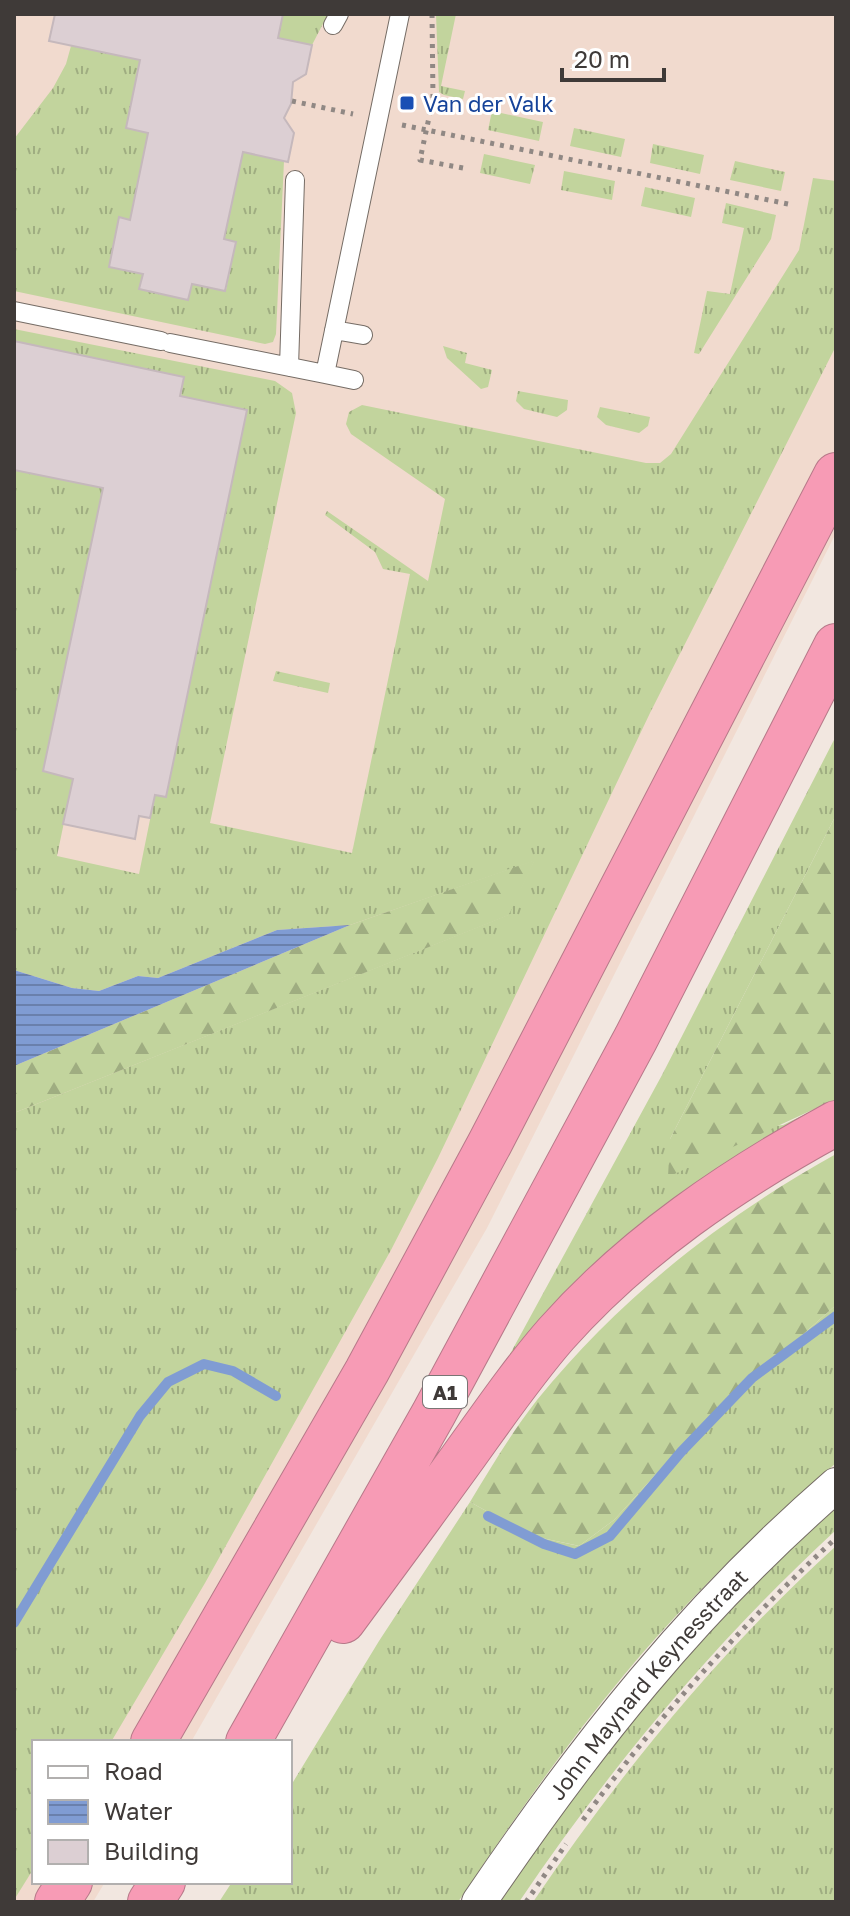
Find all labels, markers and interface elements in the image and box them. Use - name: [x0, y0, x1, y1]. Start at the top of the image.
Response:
- scale bar: [562, 32, 664, 82]
- text: 20 m: [574, 44, 630, 73]
- place label: Van der Valk: [423, 90, 554, 117]
- marker: Van der Valk: [398, 94, 416, 112]
- road number: A1: [423, 1376, 467, 1408]
- street label: John Maynard Keynesstraat: [542, 1563, 753, 1805]
- legend: [32, 1740, 292, 1884]
- text: Road: [104, 1756, 163, 1785]
- text: Water: [104, 1796, 172, 1825]
- text: Building: [104, 1836, 199, 1865]

